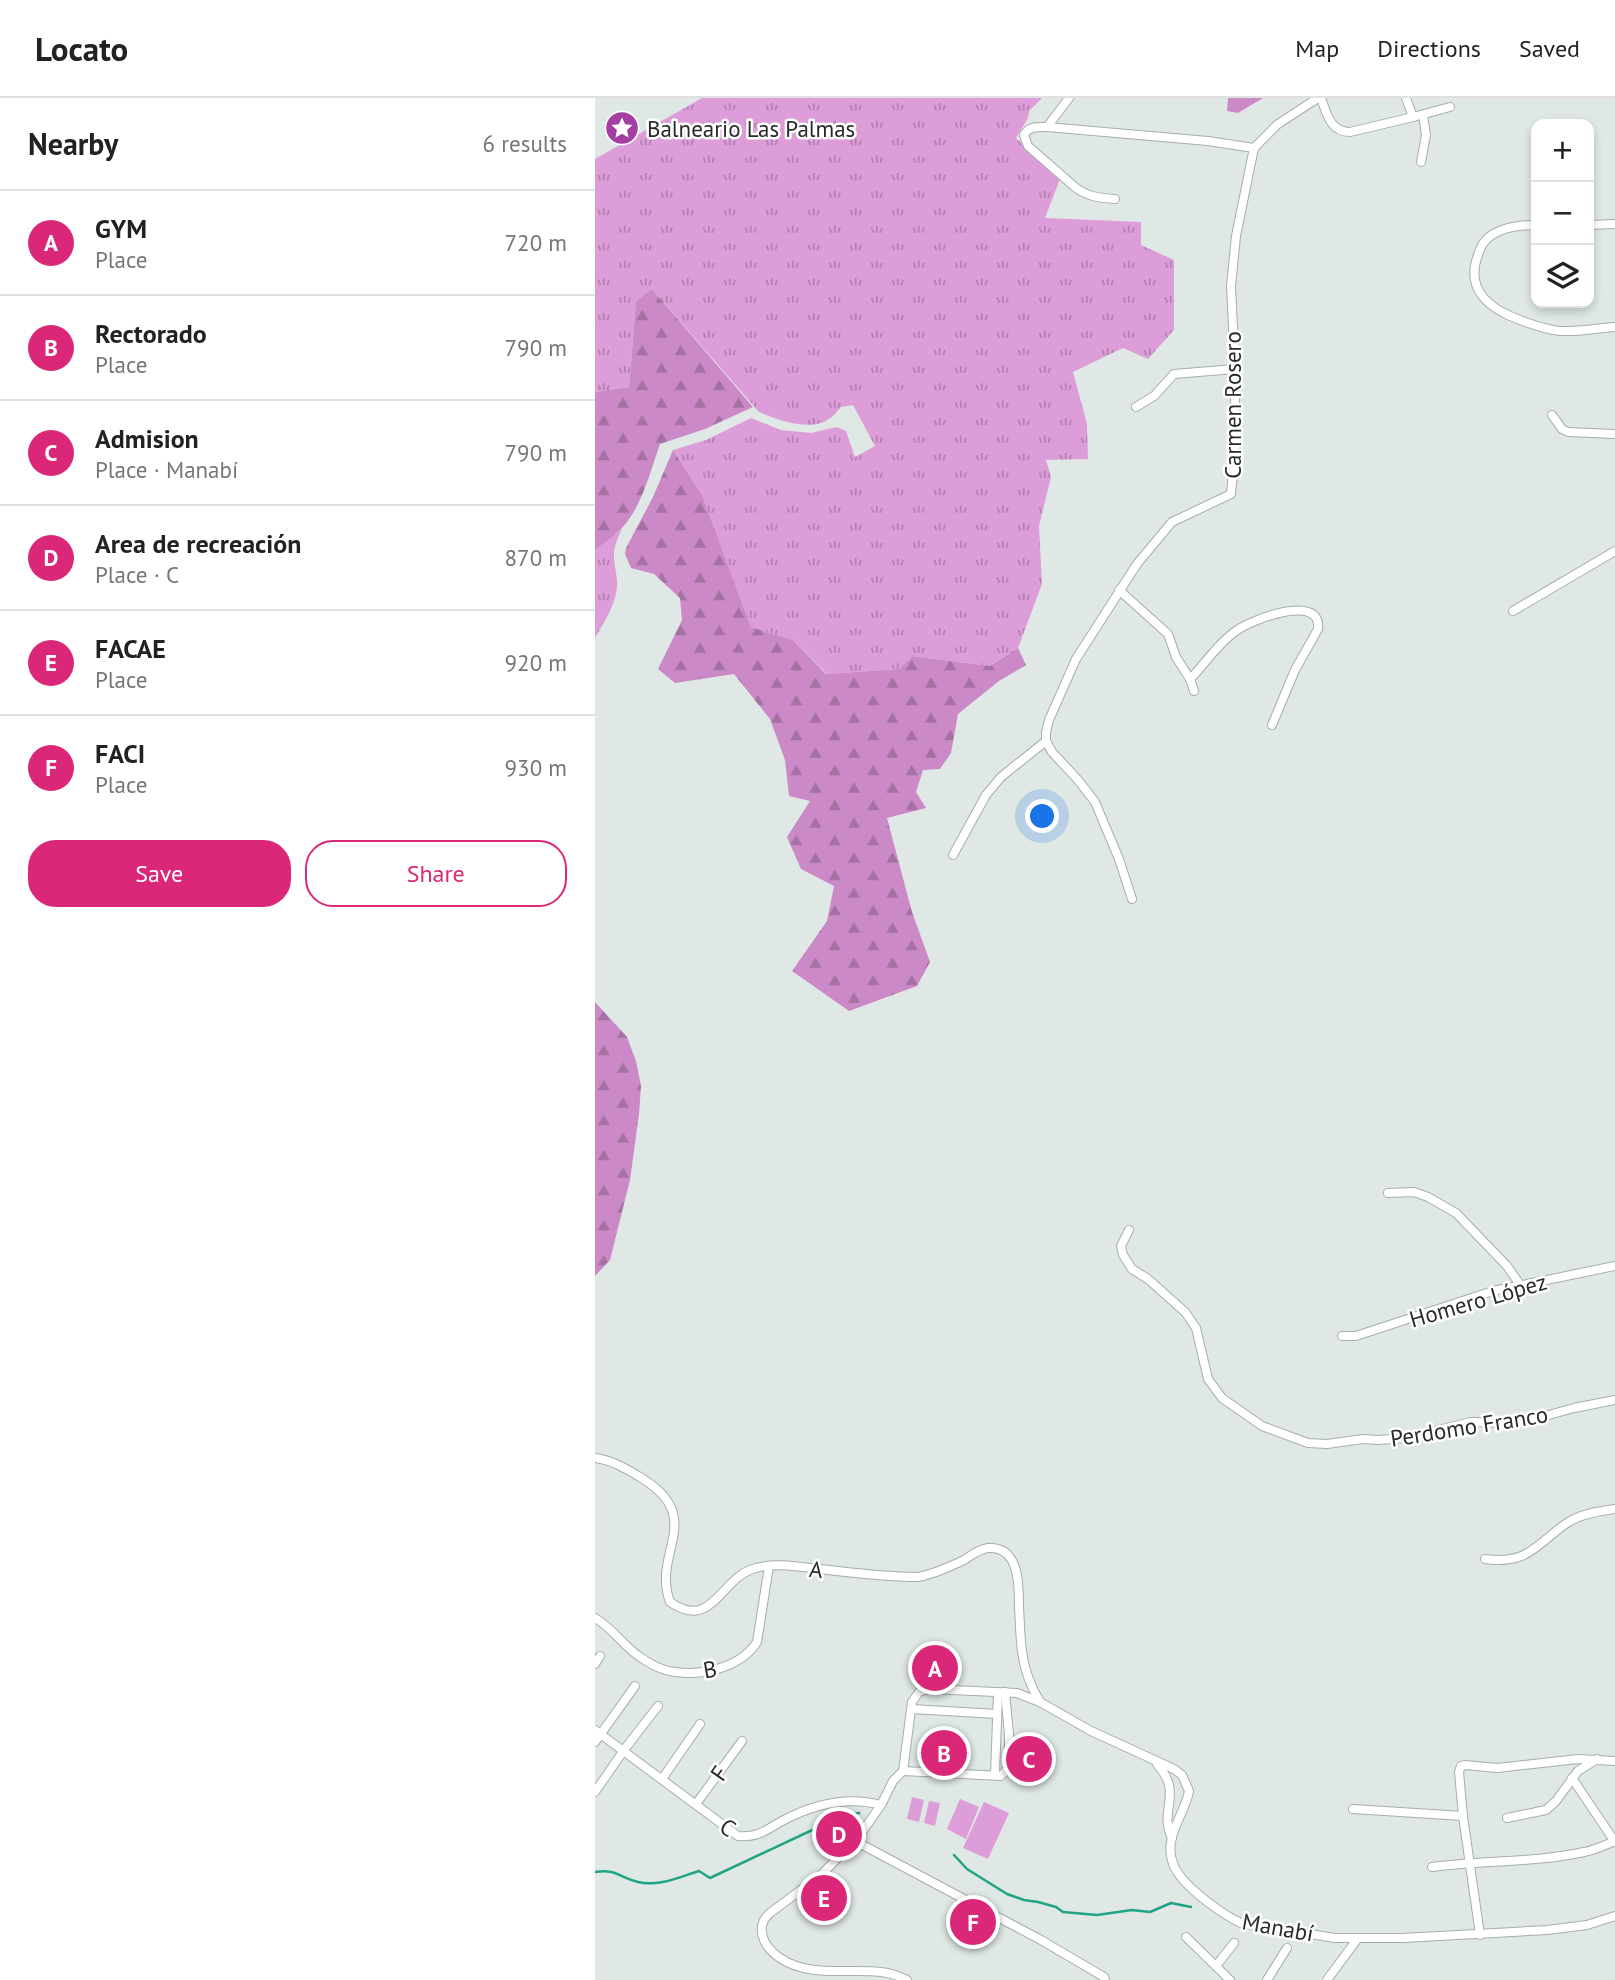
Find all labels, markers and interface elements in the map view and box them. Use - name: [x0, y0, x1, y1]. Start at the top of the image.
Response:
- text: Locato: [35, 27, 128, 70]
- text: Map: [1295, 33, 1339, 64]
- text: Directions: [1377, 33, 1481, 64]
- text: Saved: [1519, 33, 1580, 64]
- place icon: Balneario Las Palmas: [603, 109, 641, 147]
- place label: Balneario Las Palmas: [647, 114, 855, 143]
- map controls: [1531, 119, 1594, 308]
- button: +: [1531, 119, 1594, 182]
- text: Nearby: [28, 124, 118, 163]
- text: 6 results: [483, 129, 567, 158]
- button: −: [1531, 182, 1594, 245]
- text: GYM: [95, 212, 147, 245]
- text: A: [44, 228, 58, 257]
- text: 720 m: [505, 228, 567, 257]
- text: Place: [95, 245, 148, 274]
- button: layers: [1531, 245, 1594, 308]
- text: Rectorado: [95, 317, 207, 350]
- street label: Carmen Rosero: [1218, 331, 1247, 479]
- text: B: [44, 333, 58, 362]
- text: 790 m: [505, 333, 567, 362]
- text: Place: [95, 350, 148, 379]
- text: Admision: [95, 422, 199, 455]
- text: C: [45, 438, 57, 467]
- text: 790 m: [505, 438, 567, 467]
- text: Place · Manabí: [95, 455, 238, 484]
- text: Area de recreación: [95, 527, 301, 560]
- text: D: [44, 543, 58, 572]
- text: 870 m: [505, 543, 567, 572]
- text: Place · C: [95, 560, 179, 589]
- text: FACAE: [95, 632, 166, 665]
- text: E: [45, 648, 57, 677]
- text: 920 m: [505, 648, 567, 677]
- text: Place: [95, 665, 148, 694]
- text: FACI: [95, 737, 145, 770]
- text: F: [45, 753, 57, 782]
- text: 930 m: [505, 753, 567, 782]
- text: Place: [95, 770, 148, 799]
- your location: [1025, 799, 1059, 833]
- button: Save: [28, 840, 291, 907]
- button: Share: [305, 840, 567, 907]
- street label: Homero López: [1406, 1267, 1550, 1333]
- street label: Perdomo Franco: [1388, 1399, 1550, 1453]
- street label: A: [808, 1554, 825, 1584]
- pin: A: [912, 1642, 958, 1694]
- street label: B: [701, 1654, 719, 1684]
- pin: B: [921, 1727, 967, 1779]
- pin: C: [1006, 1733, 1052, 1785]
- street label: F: [704, 1760, 734, 1786]
- pin: D: [816, 1808, 862, 1860]
- street label: C: [714, 1811, 742, 1843]
- pin: E: [801, 1872, 847, 1924]
- pin: F: [950, 1896, 996, 1948]
- street label: Manabí: [1240, 1906, 1316, 1948]

